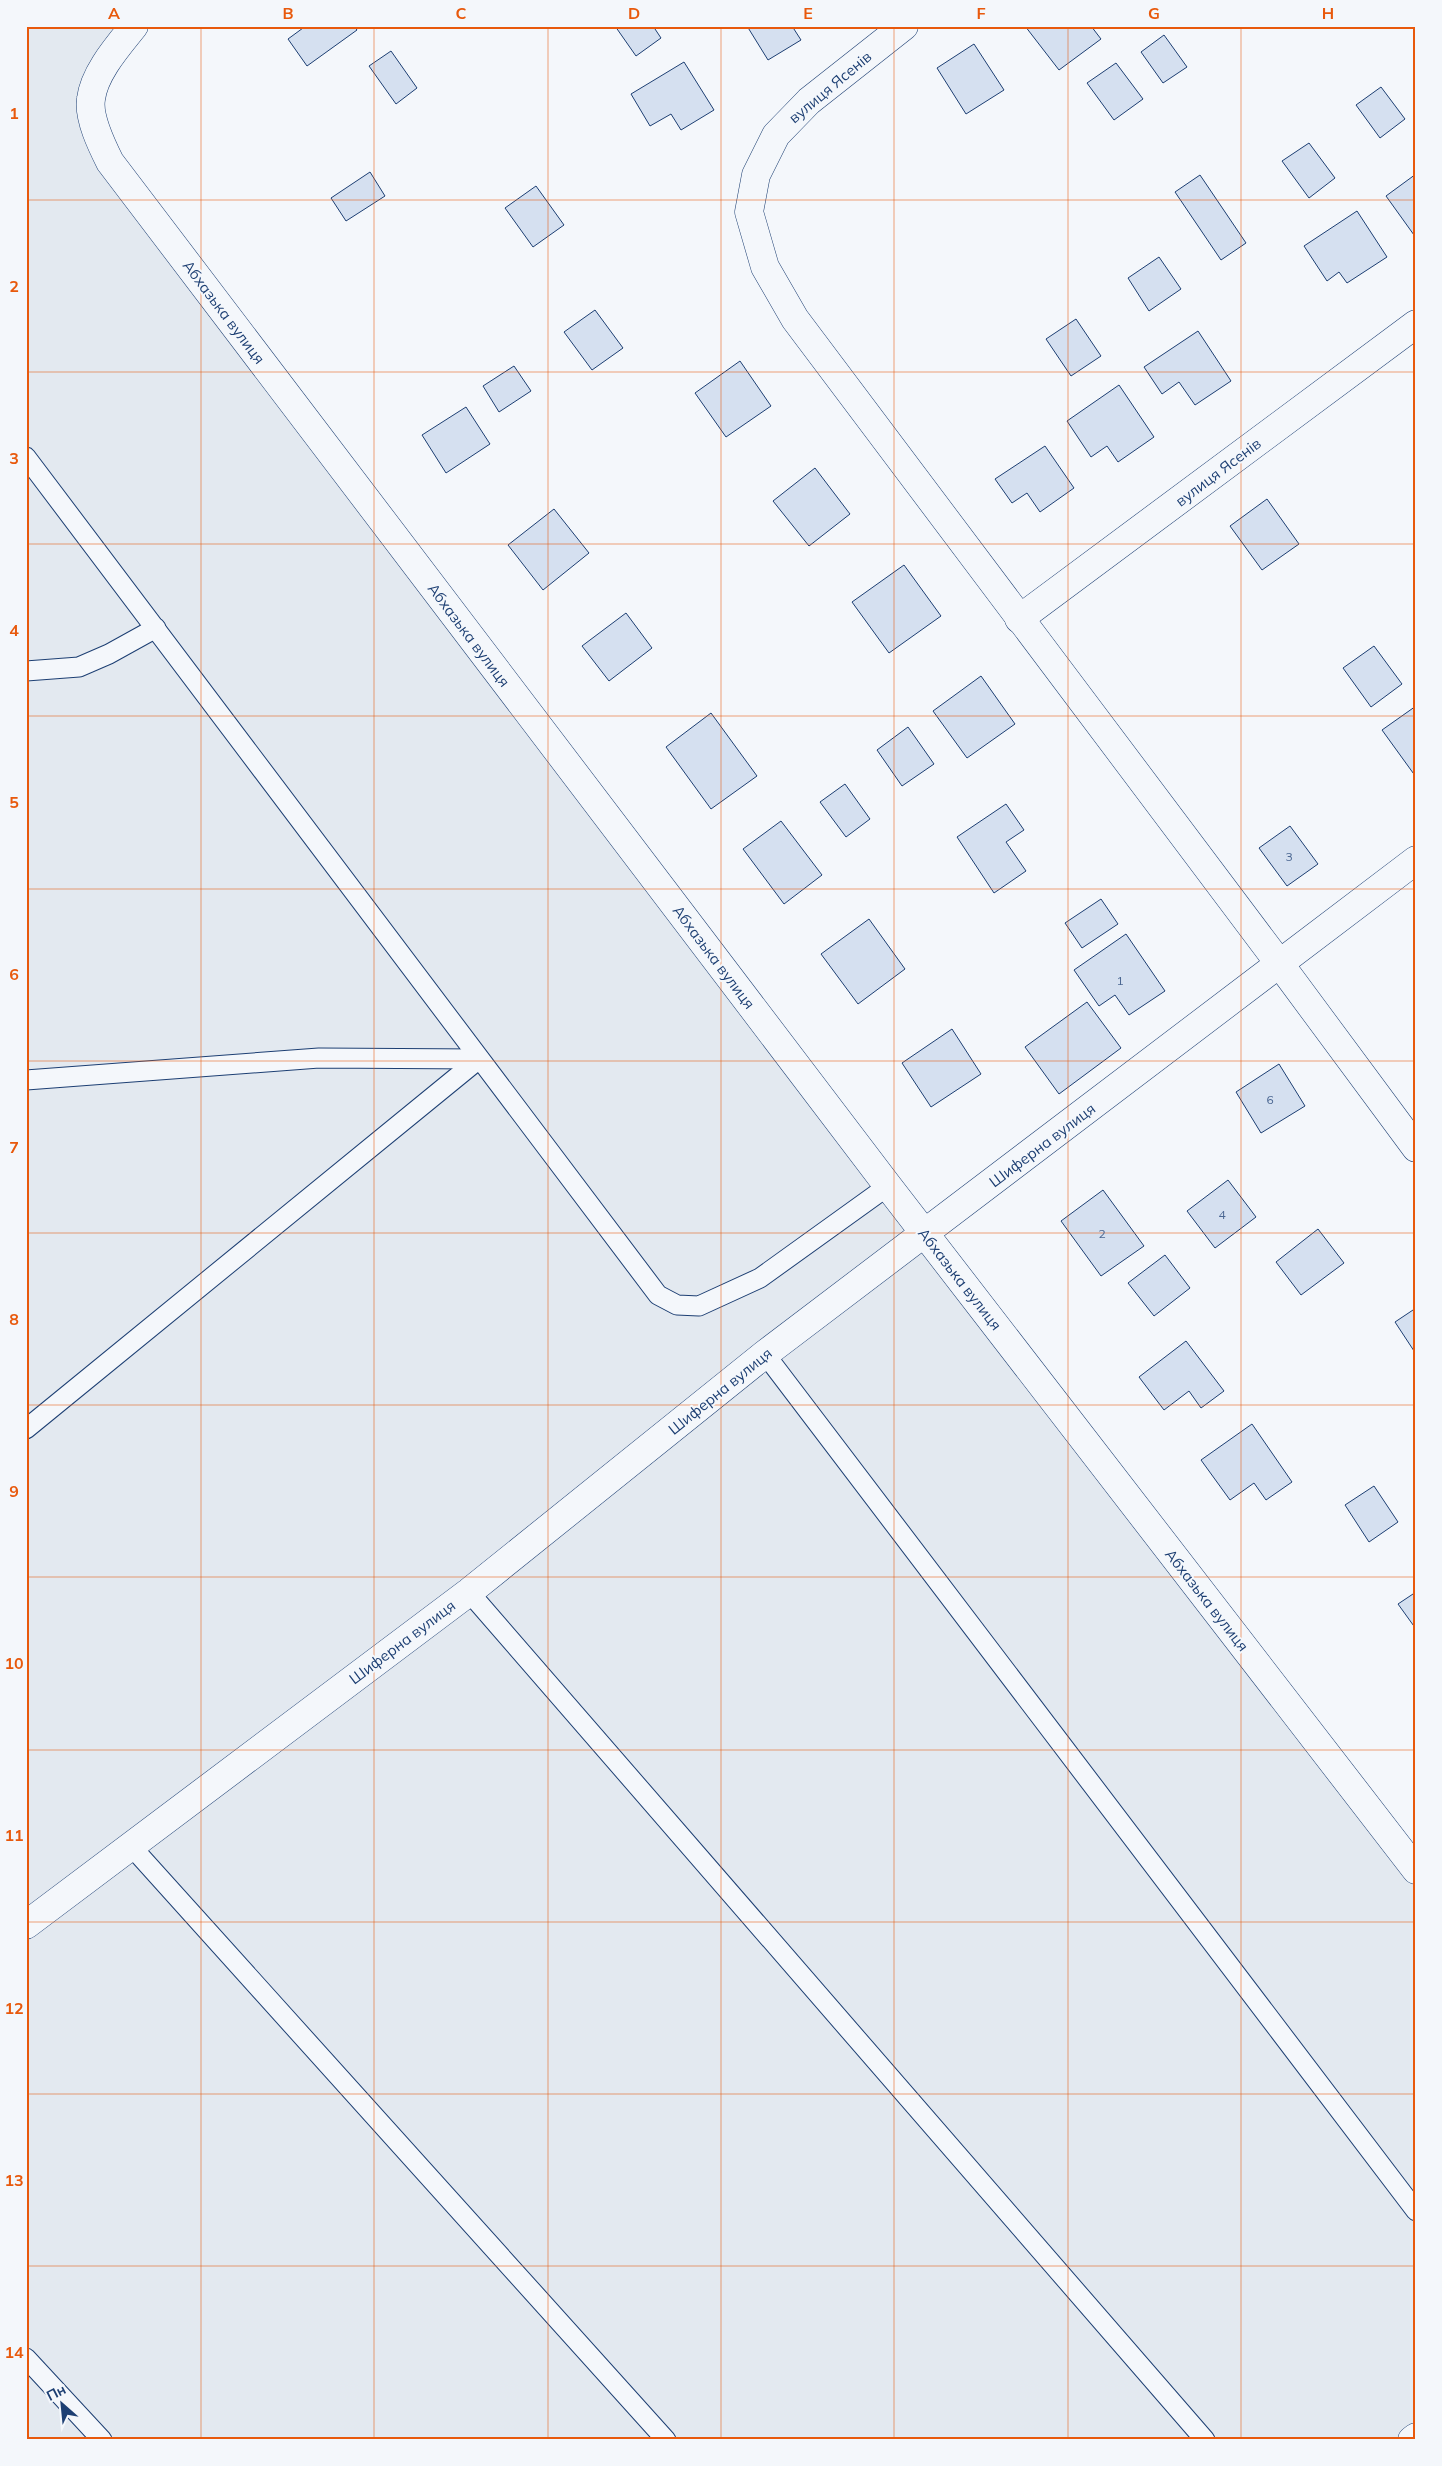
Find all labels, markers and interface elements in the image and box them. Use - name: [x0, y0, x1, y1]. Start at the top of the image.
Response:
- text: A: [108, 3, 120, 23]
- text: B: [282, 3, 294, 23]
- text: C: [456, 3, 467, 23]
- text: D: [628, 3, 640, 23]
- text: E: [803, 3, 813, 23]
- text: F: [976, 3, 986, 23]
- text: G: [1148, 3, 1160, 23]
- text: H: [1322, 3, 1334, 23]
- street label: вулиця Ясенів: [785, 47, 875, 127]
- text: 1: [9, 103, 19, 123]
- street label: Абхазька вулиця: [179, 256, 269, 368]
- text: 2: [9, 276, 19, 296]
- street label: вулиця Ясенів: [1171, 434, 1265, 510]
- text: 3: [9, 448, 19, 468]
- street label: Абхазька вулиця: [424, 579, 514, 691]
- text: 4: [9, 620, 19, 640]
- text: 5: [9, 792, 19, 812]
- house number: 3: [1285, 849, 1293, 864]
- street label: Абхазька вулиця: [669, 901, 759, 1013]
- text: 6: [9, 964, 19, 984]
- house number: 1: [1116, 973, 1124, 988]
- house number: 6: [1266, 1092, 1274, 1107]
- street label: Шиферна вулиця: [985, 1099, 1099, 1191]
- text: 7: [9, 1137, 19, 1157]
- house number: 4: [1218, 1207, 1226, 1222]
- street label: Абхазька вулиця: [914, 1224, 1006, 1334]
- house number: 2: [1098, 1226, 1106, 1241]
- text: 8: [9, 1309, 19, 1329]
- street label: Шиферна вулиця: [664, 1343, 776, 1439]
- text: 9: [9, 1481, 19, 1501]
- street label: Абхазька вулиця: [1161, 1545, 1253, 1655]
- street label: Шиферна вулиця: [345, 1596, 459, 1688]
- text: 10: [4, 1653, 24, 1673]
- text: 11: [4, 1825, 24, 1845]
- text: 12: [4, 1998, 24, 2018]
- text: 13: [4, 2170, 24, 2190]
- text: 14: [4, 2342, 24, 2362]
- north arrow: [38, 2378, 88, 2428]
- text: Пн: [43, 2380, 69, 2405]

